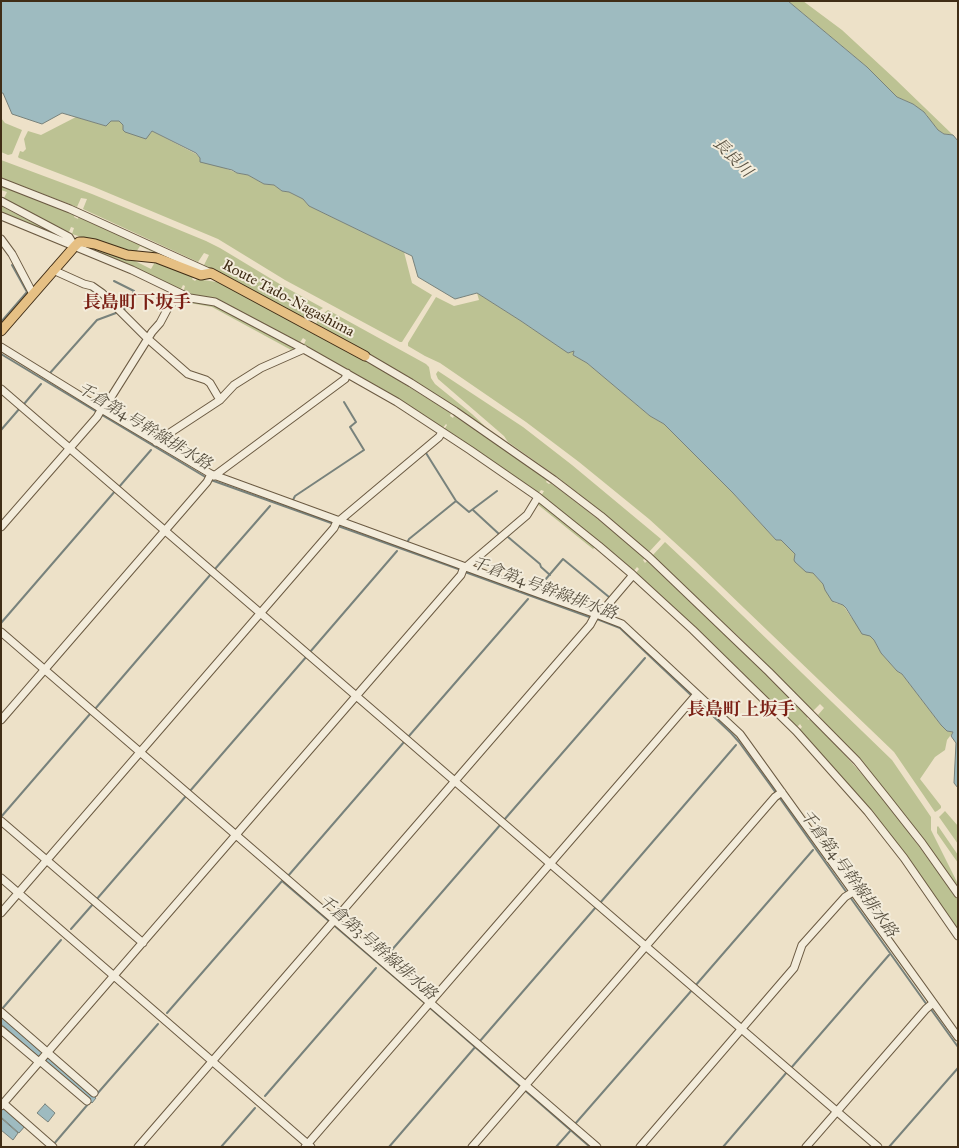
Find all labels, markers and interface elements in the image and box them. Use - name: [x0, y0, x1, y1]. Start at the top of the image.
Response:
- water label: 長良川: [708, 134, 756, 182]
- street label: Route Tado-Nagashima: [219, 257, 357, 341]
- district label: 長島町下坂手: [83, 293, 191, 315]
- water label: 千倉第4号幹線排水路: [74, 379, 214, 475]
- water label: 千倉第4号幹線排水路: [469, 554, 619, 624]
- district label: 長島町上坂手: [687, 700, 795, 722]
- water label: 千倉第4号幹線排水路: [795, 807, 901, 941]
- water label: 千倉第3号幹線排水路: [314, 891, 440, 1005]

